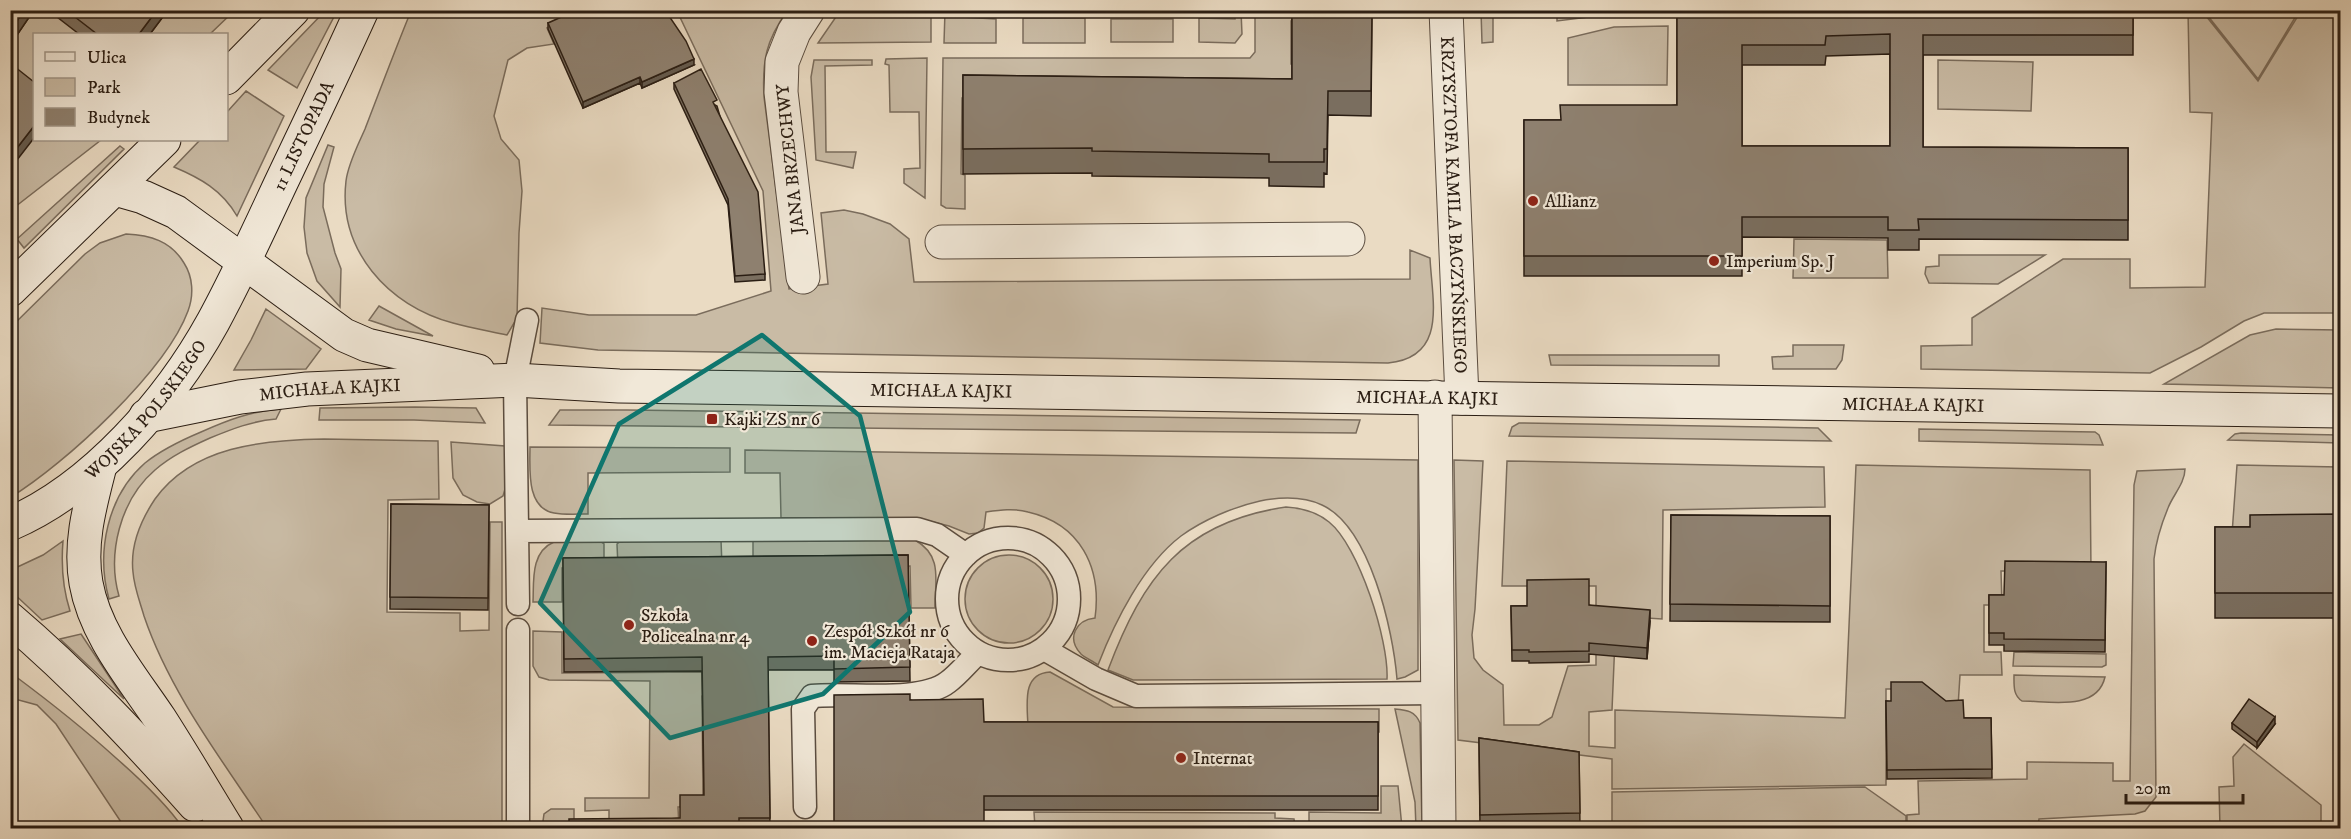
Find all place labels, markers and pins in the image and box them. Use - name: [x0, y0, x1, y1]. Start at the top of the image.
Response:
- place label: Allianz: [1545, 191, 1597, 213]
- marker: Allianz: [1526, 194, 1540, 208]
- place label: Imperium Sp. J: [1726, 251, 1835, 273]
- marker: Imperium Sp. J: [1707, 254, 1721, 268]
- place label: Kajki ZS nr 6: [724, 409, 821, 431]
- marker: Kajki ZS nr 6: [705, 412, 719, 426]
- place label: Szkoła Policealna nr 4: [641, 605, 750, 648]
- marker: Szkoła Policealna nr 4: [622, 618, 636, 632]
- place label: Zespół Szkół nr 6 im. Macieja Rataja: [824, 621, 955, 664]
- marker: Zespół Szkół nr 6 im. Macieja Rataja: [805, 634, 819, 648]
- place label: Internat: [1193, 748, 1253, 770]
- marker: Internat: [1174, 751, 1188, 765]

